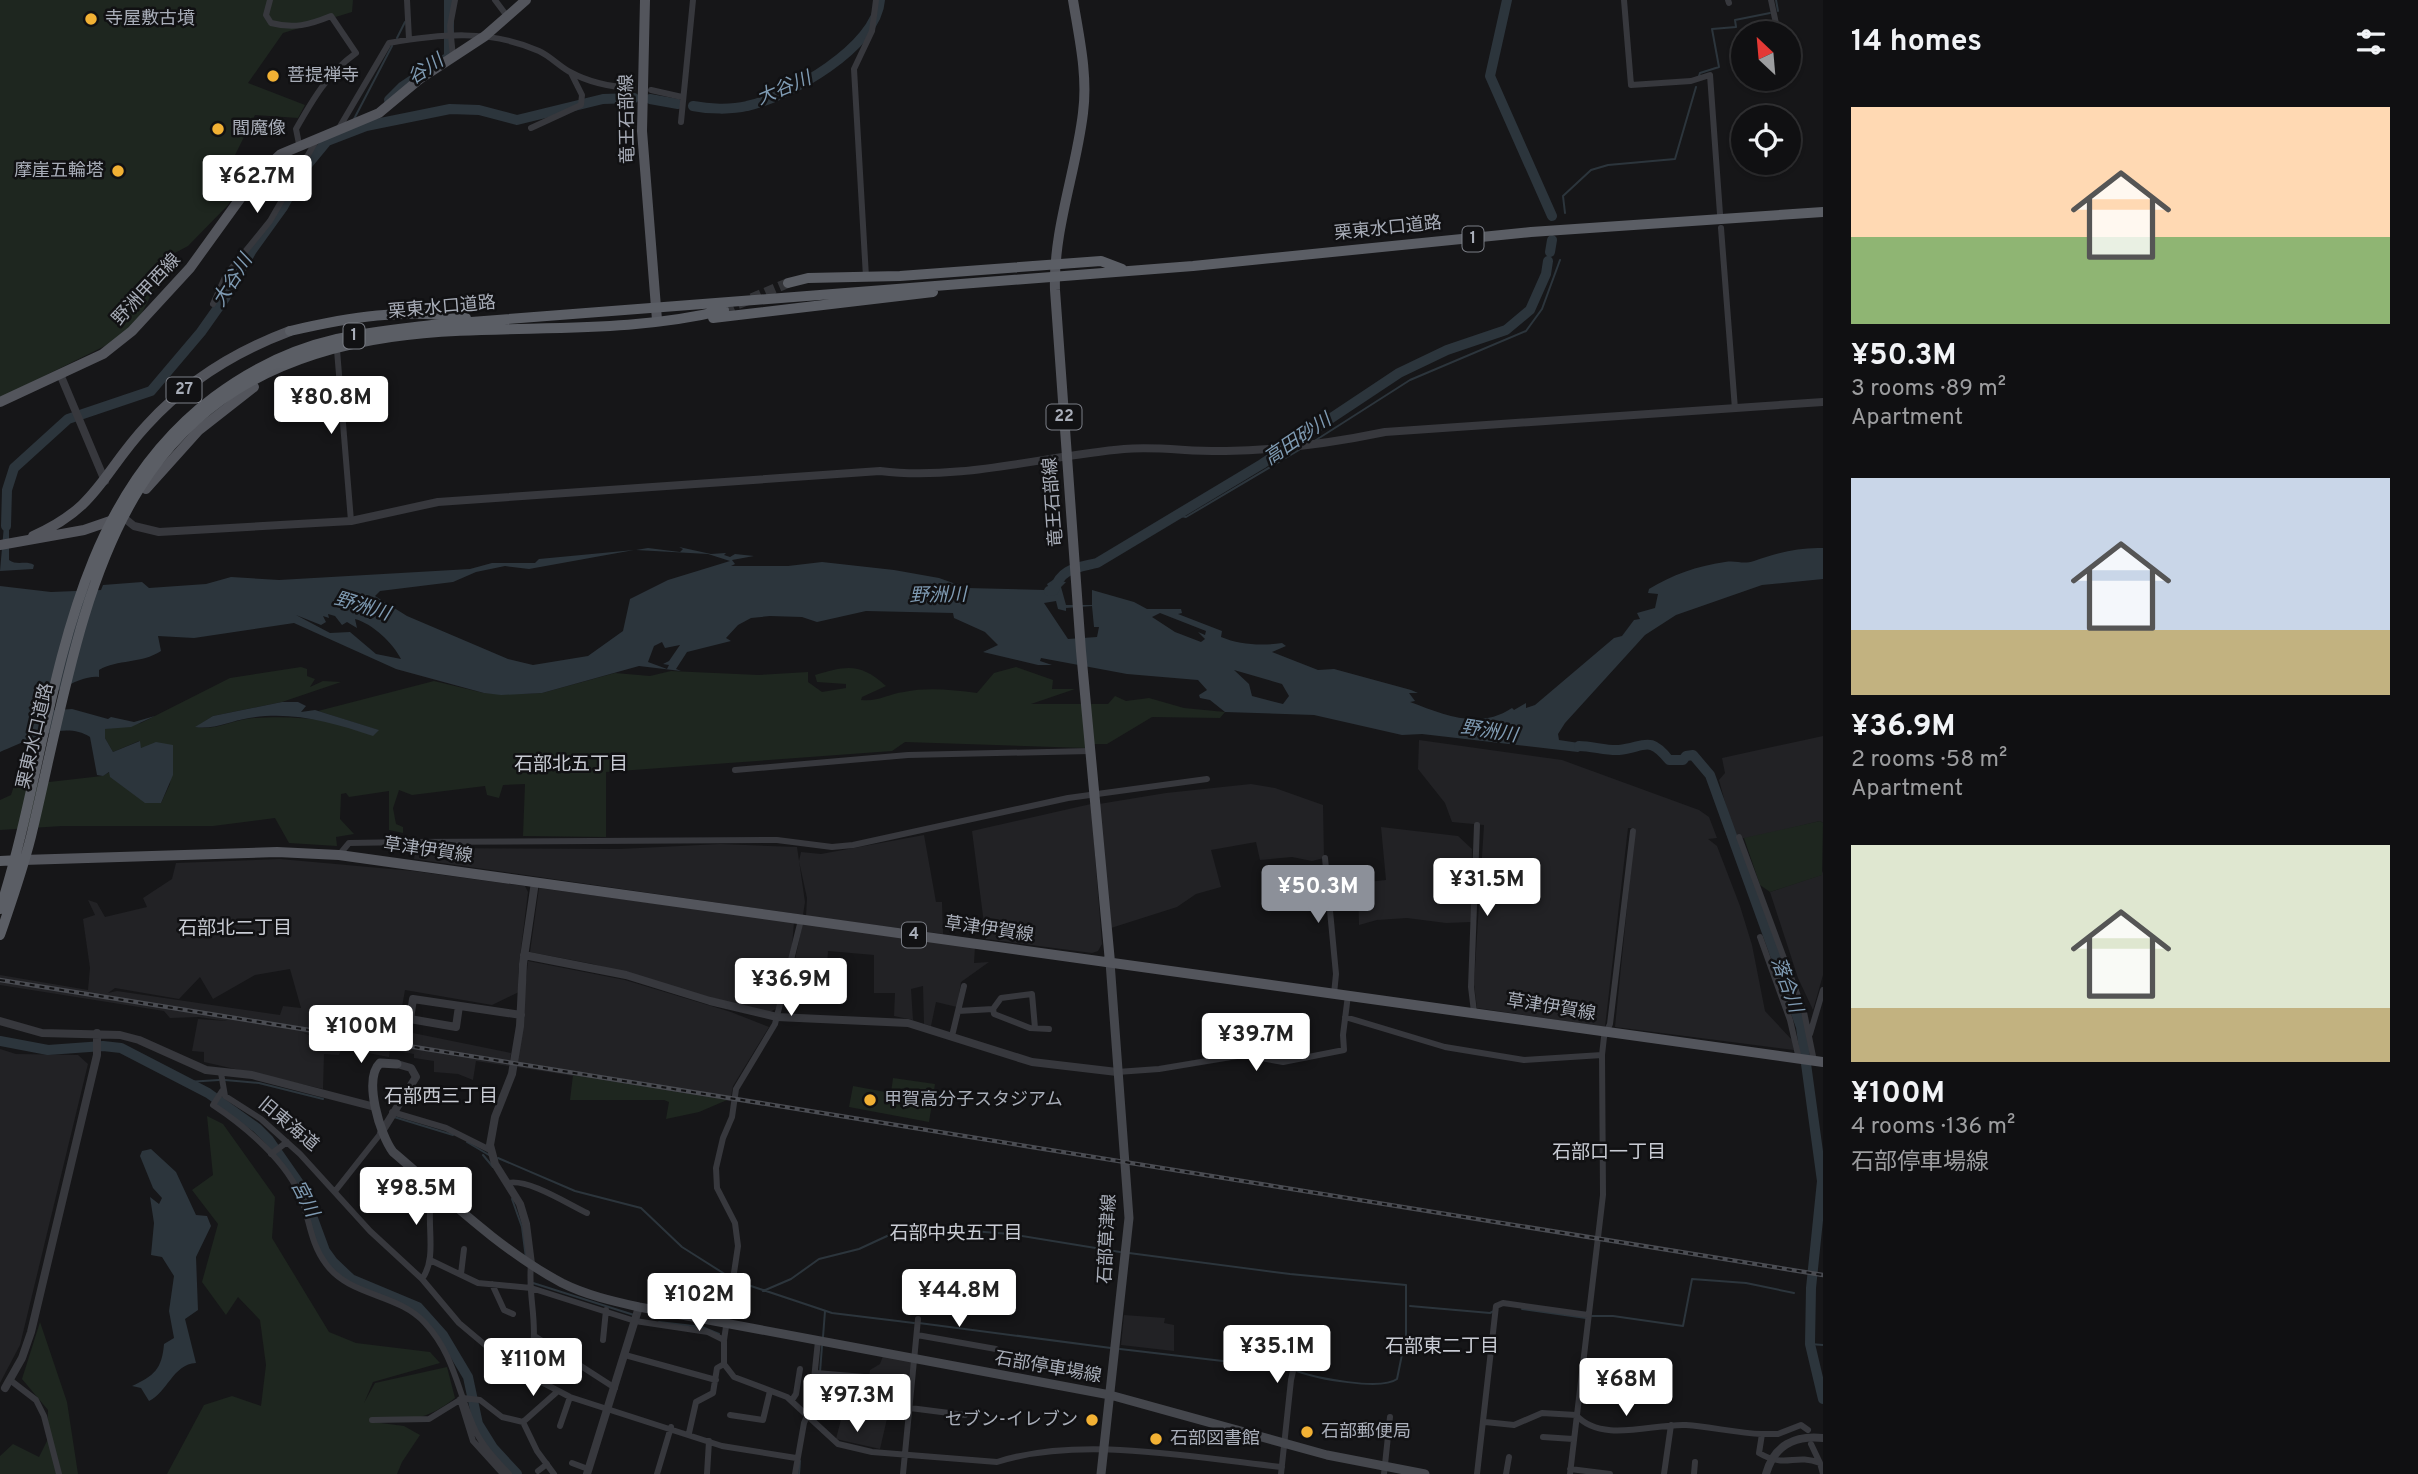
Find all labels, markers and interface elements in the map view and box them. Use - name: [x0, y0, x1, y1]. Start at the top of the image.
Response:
- place label: 寺屋敷古墳: [105, 8, 195, 31]
- marker: 寺屋敷古墳: [83, 11, 99, 27]
- north arrow: [1731, 21, 1801, 91]
- map controls: [1731, 21, 1801, 175]
- icon: filters: [2352, 23, 2390, 61]
- text: 14 homes: [1851, 24, 1982, 61]
- water label: 谷川: [404, 48, 450, 91]
- place label: 菩提禅寺: [287, 65, 359, 88]
- water label: 大谷川: [753, 66, 817, 111]
- marker: 菩提禅寺: [265, 68, 281, 84]
- street label: 竜王石部線: [616, 74, 640, 164]
- button: locate: [1731, 105, 1801, 175]
- place label: 閻魔像: [232, 118, 286, 141]
- marker: 閻魔像: [210, 121, 226, 137]
- icon: home: [2058, 152, 2184, 278]
- pin: ¥62.7M: [200, 156, 314, 215]
- place label: 摩崖五輪塔: [14, 160, 104, 183]
- marker: 摩崖五輪塔: [110, 163, 126, 179]
- text: ¥62.7M: [219, 163, 295, 192]
- street label: 栗東水口道路: [1333, 212, 1443, 246]
- road number: 1: [1462, 227, 1484, 252]
- street label: 野洲甲西線: [108, 249, 186, 331]
- water label: 大谷川: [208, 249, 259, 312]
- street label: 栗東水口道路: [387, 292, 497, 324]
- road number: 1: [344, 324, 364, 348]
- text: ¥50.3M: [1851, 338, 1957, 375]
- text: 3 rooms · 89 m²: [1851, 375, 2006, 404]
- pin: ¥80.8M: [274, 376, 388, 436]
- road number: 27: [166, 378, 202, 402]
- text: ¥80.8M: [290, 384, 372, 413]
- road number: 22: [1046, 404, 1082, 430]
- text: Apartment: [1851, 404, 1963, 433]
- water label: 高田砂川: [1260, 408, 1338, 471]
- street label: 竜王石部線: [1039, 456, 1069, 548]
- icon: home: [2058, 523, 2184, 649]
- water label: 野洲川: [909, 583, 969, 608]
- water label: 野洲川: [331, 587, 395, 627]
- street label: 栗東水口道路: [13, 681, 59, 791]
- text: ¥36.9M: [1851, 709, 1956, 746]
- water label: 野洲川: [1459, 716, 1521, 749]
- text: 2 rooms · 58 m²: [1851, 746, 2007, 775]
- district label: 石部北五丁目: [514, 753, 628, 777]
- text: Apartment: [1851, 775, 1963, 804]
- street label: 草津伊賀線: [382, 833, 474, 869]
- pin: ¥31.5M: [1430, 858, 1544, 918]
- pin: ¥50.3M: [1261, 866, 1375, 925]
- text: ¥31.5M: [1449, 866, 1525, 895]
- text: ¥50.3M: [1278, 873, 1359, 902]
- icon: home: [2058, 891, 2184, 1017]
- street label: 草津伊賀線: [943, 912, 1035, 948]
- district label: 石部北二丁目: [178, 917, 292, 941]
- road number: 4: [902, 923, 926, 948]
- water label: 落合川: [1765, 954, 1808, 1018]
- pin: ¥36.9M: [734, 958, 848, 1018]
- text: ¥36.9M: [751, 966, 831, 995]
- street label: 草津伊賀線: [1505, 990, 1597, 1026]
- pin: ¥100M: [312, 1006, 410, 1065]
- text: ¥100M: [325, 1013, 397, 1042]
- pin: ¥39.7M: [1199, 1014, 1313, 1073]
- text: ¥39.7M: [1218, 1021, 1294, 1050]
- text: ¥100M: [1851, 1076, 1945, 1113]
- district label: 石部西三丁目: [384, 1085, 498, 1109]
- place label: 甲賀高分子スタジアム: [884, 1089, 1063, 1112]
- marker: 甲賀高分子スタジアム: [862, 1092, 878, 1108]
- street label: 旧東海道: [253, 1093, 323, 1157]
- text: 4 rooms · 136 m²: [1851, 1113, 2015, 1142]
- district label: 石部口一丁目: [1552, 1141, 1666, 1165]
- text: 石部停車場線: [1851, 1149, 1989, 1178]
- pin: ¥98.5M: [359, 1168, 473, 1227]
- text: ¥98.5M: [376, 1175, 456, 1204]
- water label: 宮川: [285, 1177, 324, 1223]
- street label: 石部草津線: [1094, 1193, 1122, 1285]
- district label: 石部中央五丁目: [889, 1222, 1023, 1246]
- pin: ¥44.8M: [902, 1270, 1016, 1329]
- pin: ¥102M: [650, 1274, 748, 1333]
- text: ¥44.8M: [918, 1277, 1000, 1306]
- text: ¥102M: [664, 1281, 734, 1310]
- pin: ¥35.1M: [1220, 1326, 1334, 1385]
- text: ¥35.1M: [1239, 1333, 1315, 1362]
- district label: 石部東二丁目: [1385, 1335, 1499, 1359]
- pin: ¥110M: [484, 1338, 582, 1398]
- text: ¥110M: [500, 1346, 566, 1375]
- street label: 石部停車場線: [993, 1347, 1103, 1389]
- pin: ¥68M: [1585, 1358, 1667, 1418]
- text: ¥68M: [1595, 1366, 1657, 1395]
- pin: ¥97.3M: [800, 1374, 914, 1434]
- text: ¥97.3M: [819, 1382, 895, 1411]
- place label: セブン-イレブン: [945, 1409, 1078, 1432]
- marker: セブン-イレブン: [1084, 1412, 1100, 1428]
- place label: 石部郵便局: [1321, 1421, 1411, 1444]
- marker: 石部郵便局: [1299, 1424, 1315, 1440]
- place label: 石部図書館: [1170, 1428, 1260, 1451]
- marker: 石部図書館: [1148, 1431, 1164, 1447]

